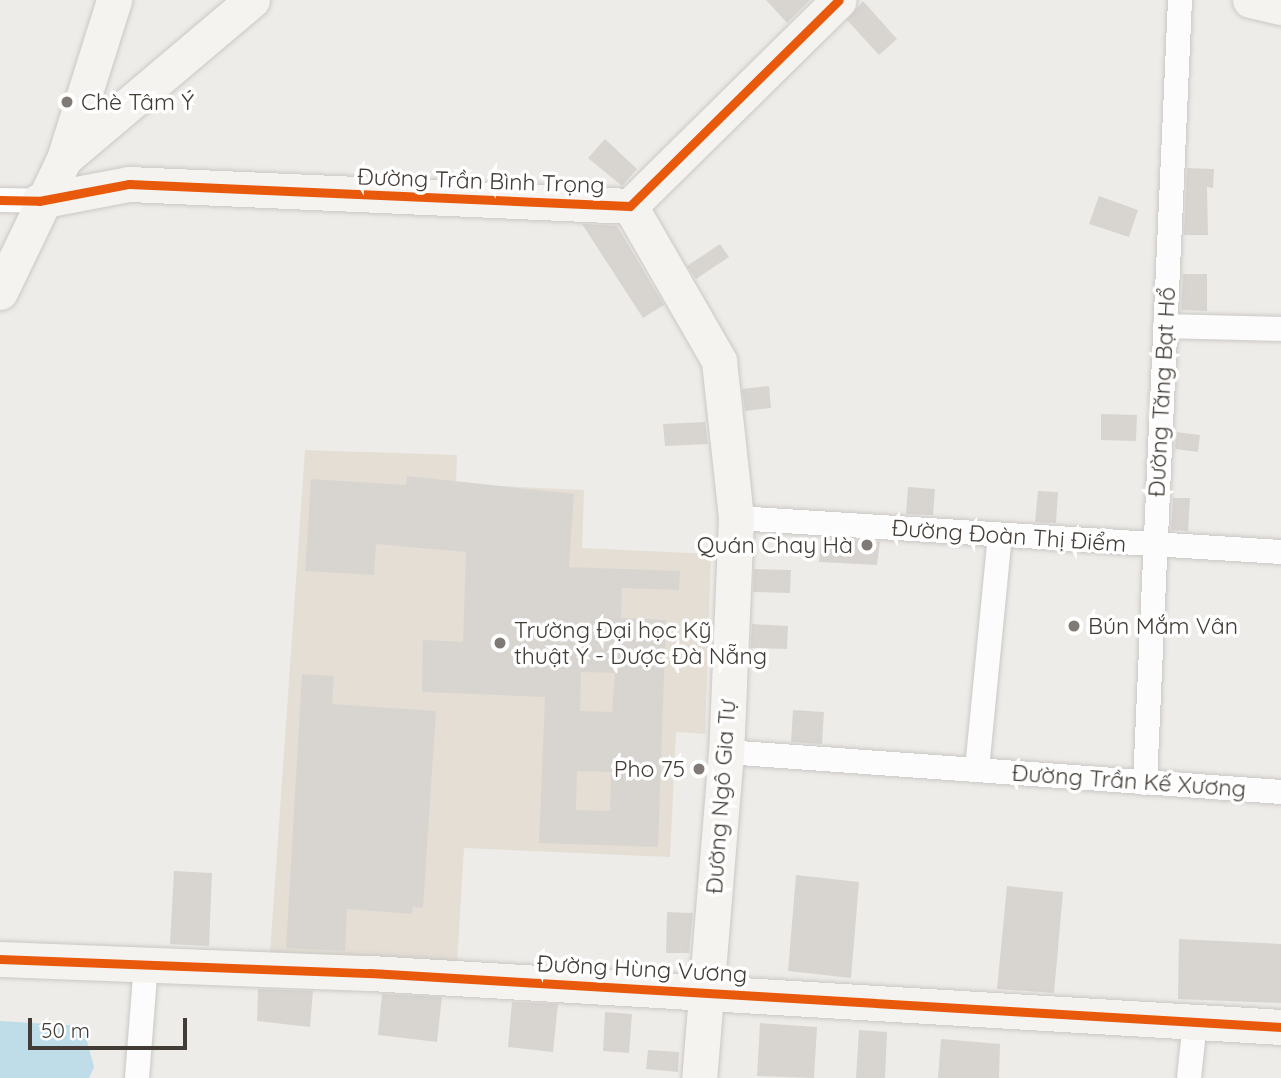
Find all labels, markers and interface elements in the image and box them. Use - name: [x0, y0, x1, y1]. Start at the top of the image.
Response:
- place label: Chè Tâm Ý: [81, 88, 194, 116]
- marker: Chè Tâm Ý: [59, 94, 75, 110]
- street label: Đường Trần Bình Trọng: [357, 163, 605, 199]
- street label: Đường Tăng Bạt Hổ: [1143, 286, 1181, 498]
- street label: Đường Đoàn Thị Điểm: [891, 514, 1127, 558]
- place label: Quán Chay Hà: [697, 531, 853, 559]
- marker: Quán Chay Hà: [859, 537, 875, 553]
- place label: Bún Mắm Vân: [1088, 612, 1238, 640]
- place label: Trường Đại học Kỹ thuật Y - Dược Đà Nẵng: [514, 616, 767, 670]
- marker: Bún Mắm Vân: [1066, 618, 1082, 634]
- marker: Trường Đại học Kỹ thuật Y - Dược Đà Nẵng: [492, 635, 508, 651]
- street label: Đường Ngô Gia Tự: [700, 699, 742, 895]
- place label: Pho 75: [614, 755, 685, 783]
- street label: Đường Trần Kế Xương: [1011, 759, 1247, 803]
- marker: Pho 75: [691, 761, 707, 777]
- street label: Đường Hùng Vương: [536, 950, 748, 988]
- scale bar: [32, 1004, 191, 1048]
- text: 50 m: [41, 1017, 90, 1043]

